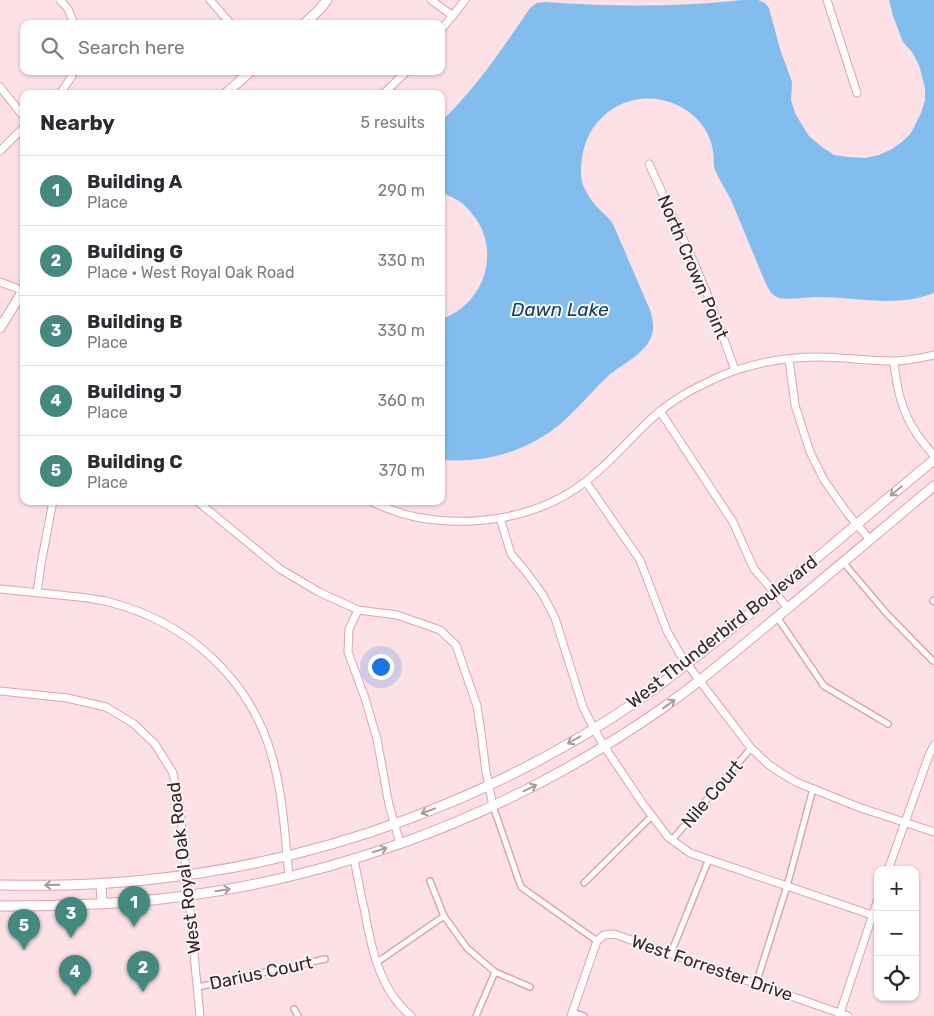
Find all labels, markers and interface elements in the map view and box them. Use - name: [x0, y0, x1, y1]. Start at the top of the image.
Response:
- search box: [20, 20, 445, 75]
- icon: search: [38, 34, 66, 62]
- text: Search here: [78, 36, 185, 59]
- text: Nearby: [40, 110, 115, 135]
- text: 5 results: [361, 113, 425, 132]
- text: Building A: [87, 170, 182, 193]
- text: 1: [52, 181, 60, 200]
- text: 290 m: [378, 181, 425, 200]
- street label: North Crown Point: [653, 192, 733, 342]
- text: Place: [87, 193, 128, 212]
- text: Building G: [87, 240, 183, 263]
- text: 2: [51, 251, 61, 270]
- text: 330 m: [377, 251, 425, 270]
- text: Place · West Royal Oak Road: [87, 263, 294, 282]
- water label: Dawn Lake: [511, 298, 609, 321]
- text: Building B: [87, 310, 183, 333]
- text: 3: [51, 321, 61, 340]
- text: 330 m: [377, 321, 425, 340]
- text: Place: [87, 333, 128, 352]
- text: Building J: [87, 380, 182, 403]
- text: 4: [51, 391, 61, 410]
- text: 360 m: [377, 391, 425, 410]
- text: Place: [87, 403, 128, 422]
- text: Building C: [87, 450, 183, 473]
- text: 5: [51, 461, 61, 480]
- text: 370 m: [379, 461, 425, 480]
- text: Place: [87, 473, 128, 492]
- one-way arrow: [890, 485, 903, 496]
- street label: West Thunderbird Boulevard: [622, 551, 822, 713]
- your location: [368, 654, 394, 680]
- one-way arrow: [662, 698, 675, 709]
- one-way arrow: [568, 736, 582, 746]
- street label: Nile Court: [677, 756, 747, 832]
- street label: West Royal Oak Road: [163, 781, 205, 955]
- one-way arrow: [522, 783, 537, 792]
- one-way arrow: [421, 807, 437, 816]
- one-way arrow: [372, 844, 388, 854]
- map controls: [874, 866, 919, 1001]
- button: +: [874, 866, 919, 911]
- one-way arrow: [45, 881, 61, 890]
- one-way arrow: [214, 884, 230, 894]
- pin: 1: [118, 886, 150, 927]
- pin: 3: [55, 897, 87, 938]
- pin: 5: [8, 909, 40, 950]
- button: −: [874, 911, 919, 956]
- street label: West Forrester Drive: [628, 930, 796, 1006]
- pin: 2: [127, 951, 159, 992]
- street label: Darius Court: [207, 951, 315, 995]
- pin: 4: [59, 955, 91, 996]
- button: locate: [874, 956, 919, 1001]

